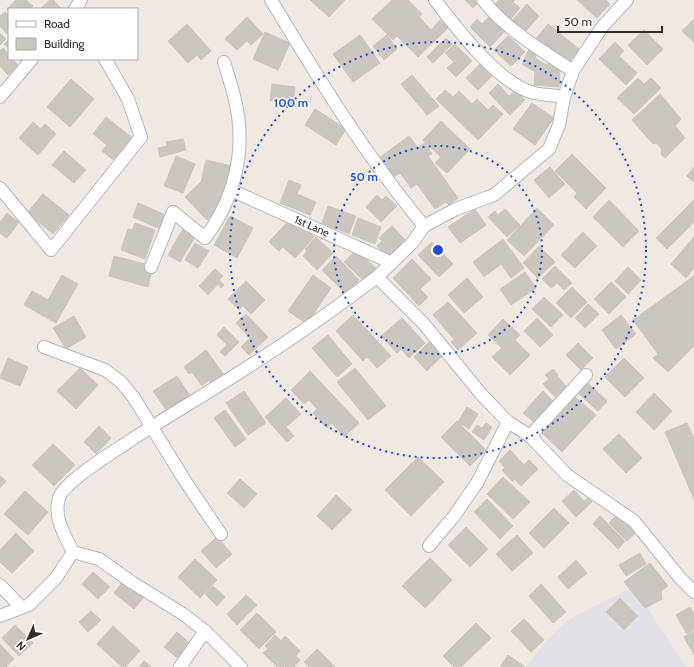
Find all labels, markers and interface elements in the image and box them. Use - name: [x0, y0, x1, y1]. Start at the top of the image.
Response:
- legend: [8, 8, 138, 60]
- scale bar: [558, 8, 662, 34]
- text: 50 m: [564, 14, 592, 29]
- text: Road: [44, 16, 70, 31]
- text: Building: [44, 36, 86, 51]
- text: 100 m: [274, 95, 308, 110]
- text: 50 m: [350, 169, 378, 184]
- street label: 1st Lane: [292, 212, 332, 240]
- centre of rings: [431, 243, 445, 257]
- north arrow: [8, 619, 48, 659]
- text: N: [13, 638, 29, 654]

